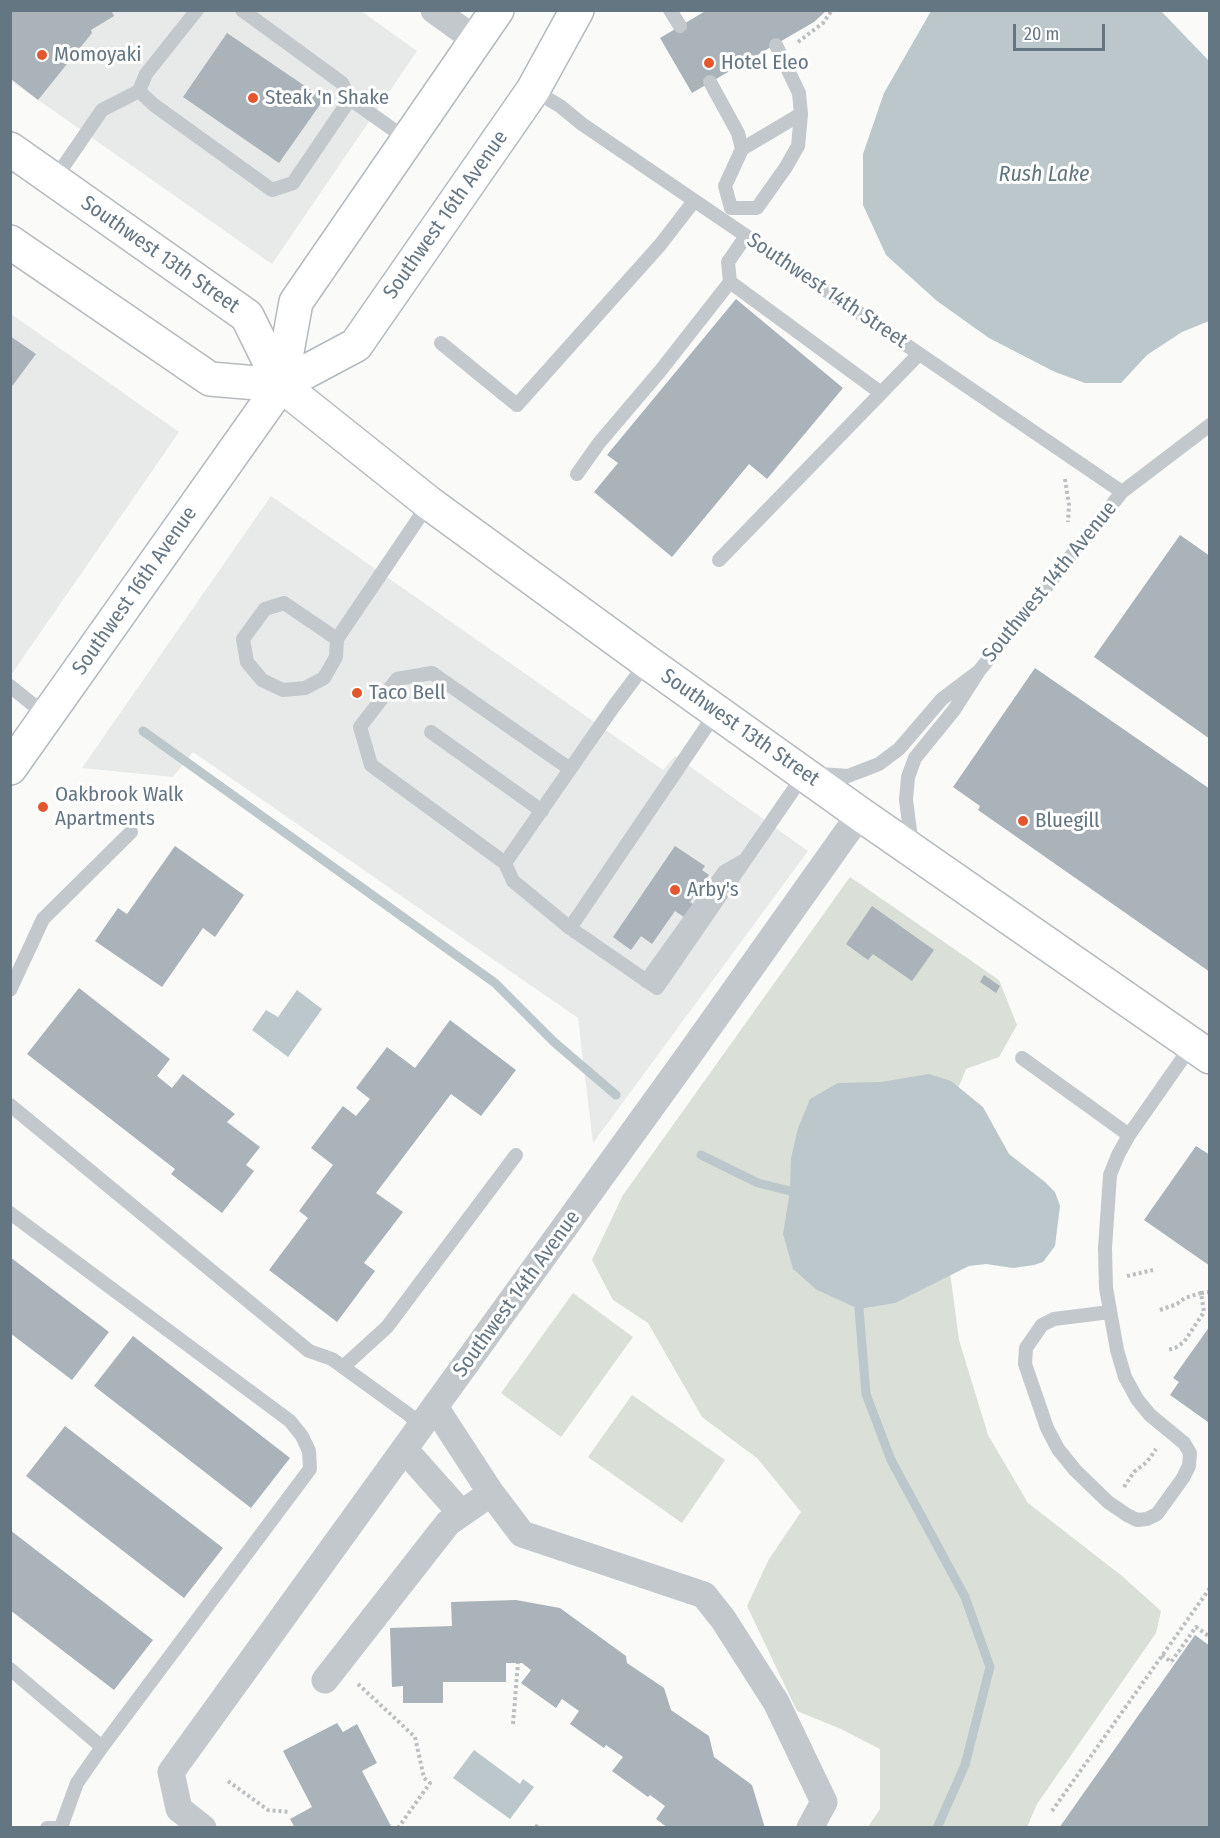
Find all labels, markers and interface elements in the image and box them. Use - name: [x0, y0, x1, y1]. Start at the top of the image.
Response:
- scale bar: [1016, 12, 1108, 50]
- text: 20 m: [1024, 23, 1059, 45]
- place label: Momoyaki: [54, 42, 142, 68]
- marker: Momoyaki: [35, 48, 49, 62]
- place label: Hotel Eleo: [721, 50, 809, 76]
- marker: Hotel Eleo: [702, 56, 716, 70]
- place label: Steak 'n Shake: [265, 85, 389, 111]
- marker: Steak 'n Shake: [246, 91, 260, 105]
- street label: Southwest 16th Avenue: [378, 126, 514, 304]
- water label: Rush Lake: [998, 162, 1090, 188]
- street label: Southwest 13th Street: [76, 191, 244, 319]
- street label: Southwest 14th Street: [742, 228, 912, 354]
- street label: Southwest 14th Avenue: [977, 497, 1123, 667]
- street label: Southwest 16th Avenue: [67, 502, 203, 680]
- street label: Southwest 13th Street: [656, 664, 824, 792]
- place label: Taco Bell: [369, 680, 445, 706]
- marker: Taco Bell: [350, 686, 364, 700]
- place label: Oakbrook Walk Apartments: [55, 782, 183, 832]
- marker: Oakbrook Walk Apartments: [36, 800, 50, 814]
- place label: Bluegill: [1035, 808, 1100, 834]
- marker: Bluegill: [1016, 814, 1030, 828]
- place label: Arby's: [687, 877, 739, 903]
- marker: Arby's: [668, 883, 682, 897]
- street label: Southwest 14th Avenue: [448, 1206, 586, 1382]

